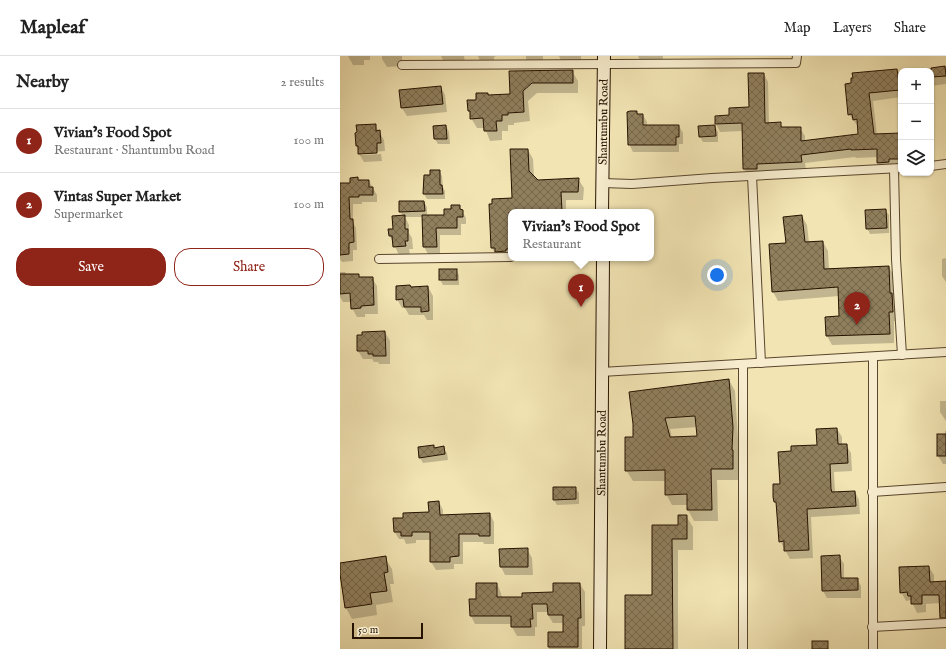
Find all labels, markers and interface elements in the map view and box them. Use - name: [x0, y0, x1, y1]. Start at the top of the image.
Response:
- text: Mapleaf: [20, 16, 85, 40]
- text: Map: [784, 19, 811, 37]
- text: Layers: [833, 19, 872, 37]
- text: Share: [894, 19, 926, 37]
- map controls: [898, 68, 934, 176]
- button: +: [898, 68, 934, 104]
- text: Nearby: [16, 72, 69, 93]
- text: 2 results: [280, 74, 324, 91]
- street label: Shantumbu Road: [596, 78, 612, 165]
- button: −: [898, 104, 934, 140]
- text: Vivian’s Food Spot: [54, 123, 172, 142]
- text: 1: [27, 132, 31, 149]
- text: 100 m: [294, 132, 324, 149]
- button: layers: [898, 140, 934, 176]
- text: Restaurant · Shantumbu Road: [54, 142, 215, 159]
- text: Vintas Super Market: [54, 187, 181, 206]
- text: 2: [26, 196, 32, 213]
- text: 100 m: [294, 196, 324, 213]
- text: Supermarket: [54, 206, 123, 223]
- popup: [508, 209, 654, 261]
- text: Vivian’s Food Spot: [522, 217, 640, 236]
- text: Restaurant: [522, 236, 581, 253]
- button: Save: [16, 248, 166, 286]
- button: Share: [174, 248, 324, 286]
- your location: [707, 265, 727, 285]
- pin: 1: [568, 274, 594, 307]
- pin: 2: [844, 292, 870, 325]
- street label: Shantumbu Road: [594, 409, 610, 496]
- scale bar: [352, 621, 423, 640]
- text: 50 m: [358, 623, 378, 637]

